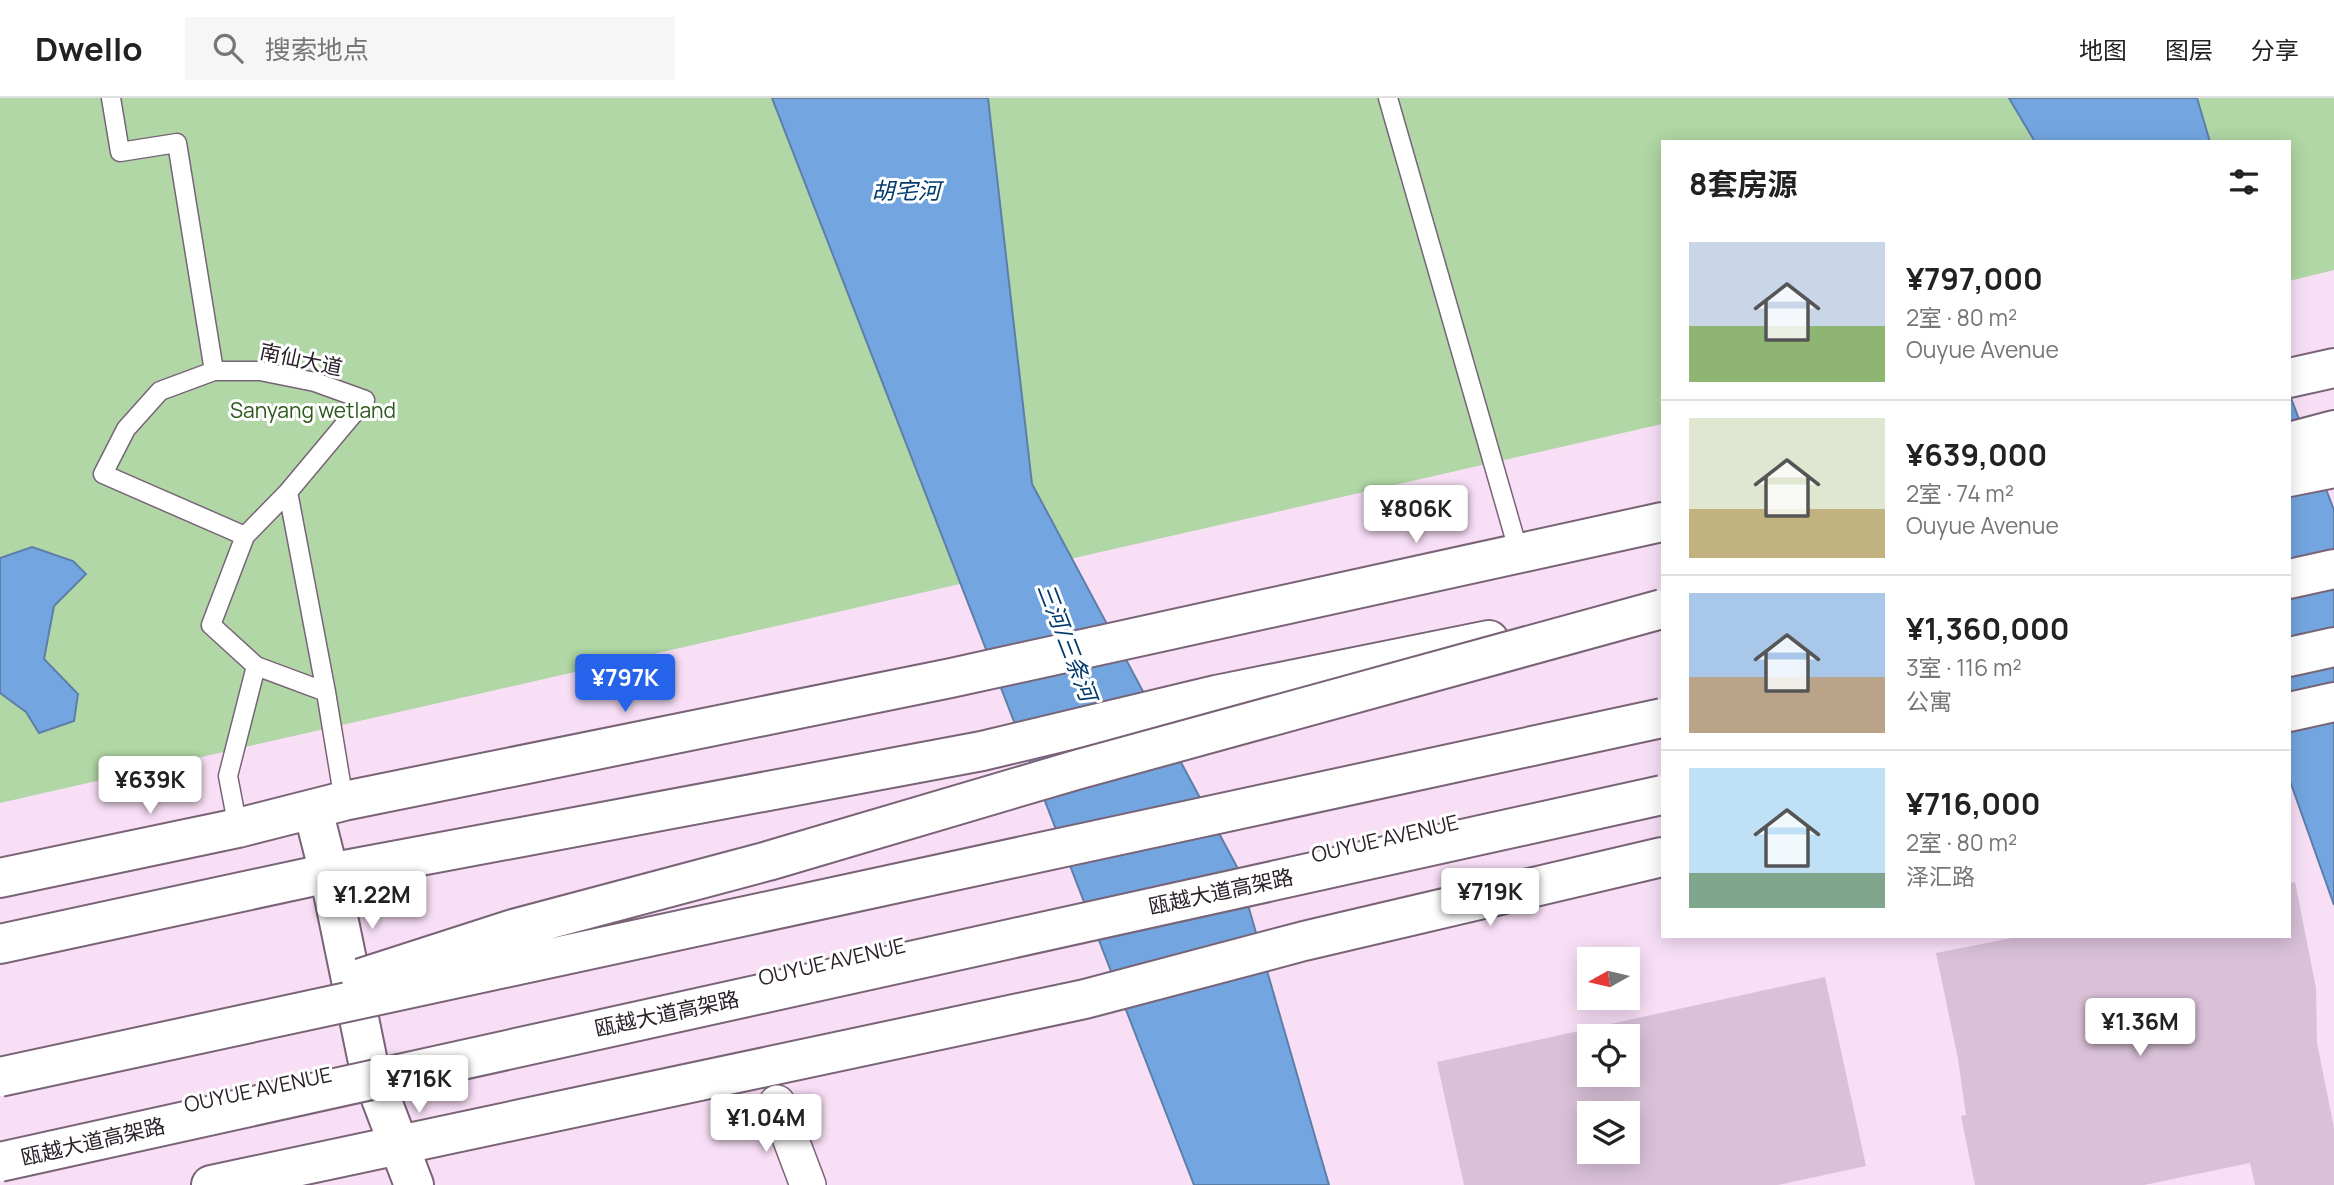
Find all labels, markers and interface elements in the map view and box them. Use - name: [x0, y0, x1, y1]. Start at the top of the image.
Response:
- search box: [185, 17, 675, 80]
- text: Dwello: [35, 26, 143, 71]
- icon: search: [209, 29, 247, 67]
- text: 搜索地点: [265, 31, 369, 67]
- text: 地图: [2079, 33, 2127, 66]
- text: 图层: [2165, 33, 2213, 66]
- text: 分享: [2251, 33, 2299, 66]
- text: 8套房源: [1689, 163, 1797, 204]
- icon: filters: [2225, 163, 2263, 201]
- water label: 胡宅河: [872, 174, 945, 206]
- text: ¥797,000: [1906, 258, 2043, 299]
- icon: home: [1745, 270, 1829, 354]
- text: 2室 · 80 m²: [1906, 301, 2017, 333]
- text: Ouyue Avenue: [1906, 333, 2059, 365]
- street label: 南仙大道: [257, 337, 345, 381]
- park label: Sanyang wetland: [230, 396, 396, 424]
- text: ¥639,000: [1906, 434, 2047, 475]
- icon: home: [1745, 446, 1829, 530]
- text: 2室 · 74 m²: [1906, 477, 2014, 509]
- pin: ¥806K: [1367, 486, 1465, 545]
- text: ¥806K: [1380, 492, 1452, 524]
- text: Ouyue Avenue: [1906, 509, 2059, 541]
- water label: 三河/三条河: [1031, 578, 1107, 709]
- text: ¥1,360,000: [1906, 608, 2070, 649]
- icon: home: [1745, 621, 1829, 705]
- text: 3室 · 116 m²: [1906, 651, 2022, 683]
- pin: ¥797K: [576, 654, 674, 714]
- text: ¥797K: [591, 661, 659, 693]
- text: 公寓: [1906, 685, 1952, 717]
- pin: ¥639K: [101, 756, 199, 816]
- text: ¥639K: [115, 763, 185, 795]
- text: ¥716,000: [1906, 783, 2040, 824]
- icon: home: [1745, 796, 1829, 880]
- street label: OUYUE AVENUE: [1309, 808, 1461, 869]
- text: 2室 · 80 m²: [1906, 826, 2017, 858]
- text: 泽汇路: [1906, 860, 1975, 892]
- street label: 瓯越大道高架路: [1146, 862, 1296, 920]
- pin: ¥719K: [1441, 868, 1539, 928]
- pin: ¥1.22M: [315, 872, 429, 931]
- text: ¥719K: [1457, 875, 1523, 907]
- text: ¥1.22M: [333, 878, 411, 910]
- street label: OUYUE AVENUE: [756, 931, 908, 992]
- north arrow: [1577, 947, 1640, 1010]
- map controls: [1577, 947, 1640, 1164]
- street label: 瓯越大道高架路: [592, 984, 742, 1042]
- pin: ¥1.36M: [2083, 998, 2197, 1058]
- text: ¥1.36M: [2101, 1005, 2179, 1037]
- button: locate: [1577, 1024, 1640, 1087]
- pin: ¥716K: [370, 1056, 468, 1115]
- street label: OUYUE AVENUE: [181, 1060, 334, 1118]
- text: ¥716K: [386, 1062, 452, 1094]
- pin: ¥1.04M: [709, 1094, 823, 1154]
- text: ¥1.04M: [727, 1101, 806, 1133]
- button: layers: [1577, 1101, 1640, 1164]
- street label: 瓯越大道高架路: [18, 1111, 168, 1171]

